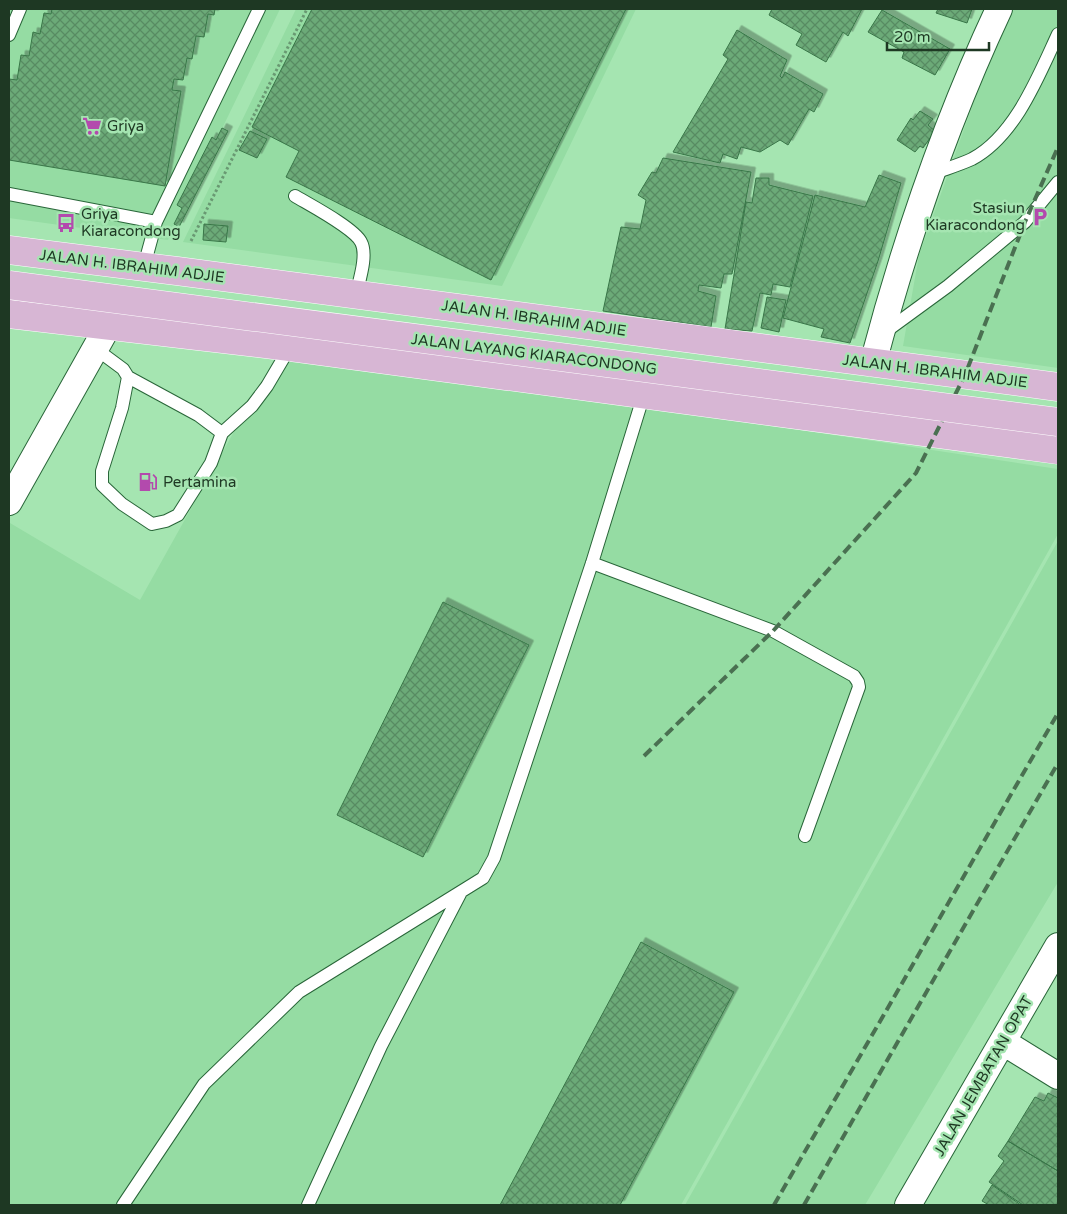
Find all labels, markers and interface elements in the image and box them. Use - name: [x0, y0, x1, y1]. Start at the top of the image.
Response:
- scale bar: [887, 20, 990, 52]
- text: 20 m: [894, 28, 931, 46]
- supermarket icon: Griya: [81, 115, 103, 137]
- place label: Griya: [107, 117, 144, 135]
- place label: Stasiun Kiaracondong: [925, 199, 1025, 234]
- place label: Griya Kiaracondong: [81, 205, 181, 240]
- parking icon: Stasiun Kiaracondong: [1029, 206, 1051, 228]
- bus stop icon: Griya Kiaracondong: [55, 212, 77, 234]
- street label: JALAN H. IBRAHIM ADJIE: [38, 246, 226, 286]
- street label: JALAN H. IBRAHIM ADJIE: [440, 296, 628, 340]
- street label: JALAN LAYANG KIARACONDONG: [410, 330, 658, 378]
- street label: JALAN H. IBRAHIM ADJIE: [841, 351, 1029, 391]
- fuel station icon: Pertamina: [137, 471, 159, 493]
- place label: Pertamina: [163, 473, 236, 491]
- street label: JALAN JEMBATAN OPAT: [930, 993, 1036, 1159]

